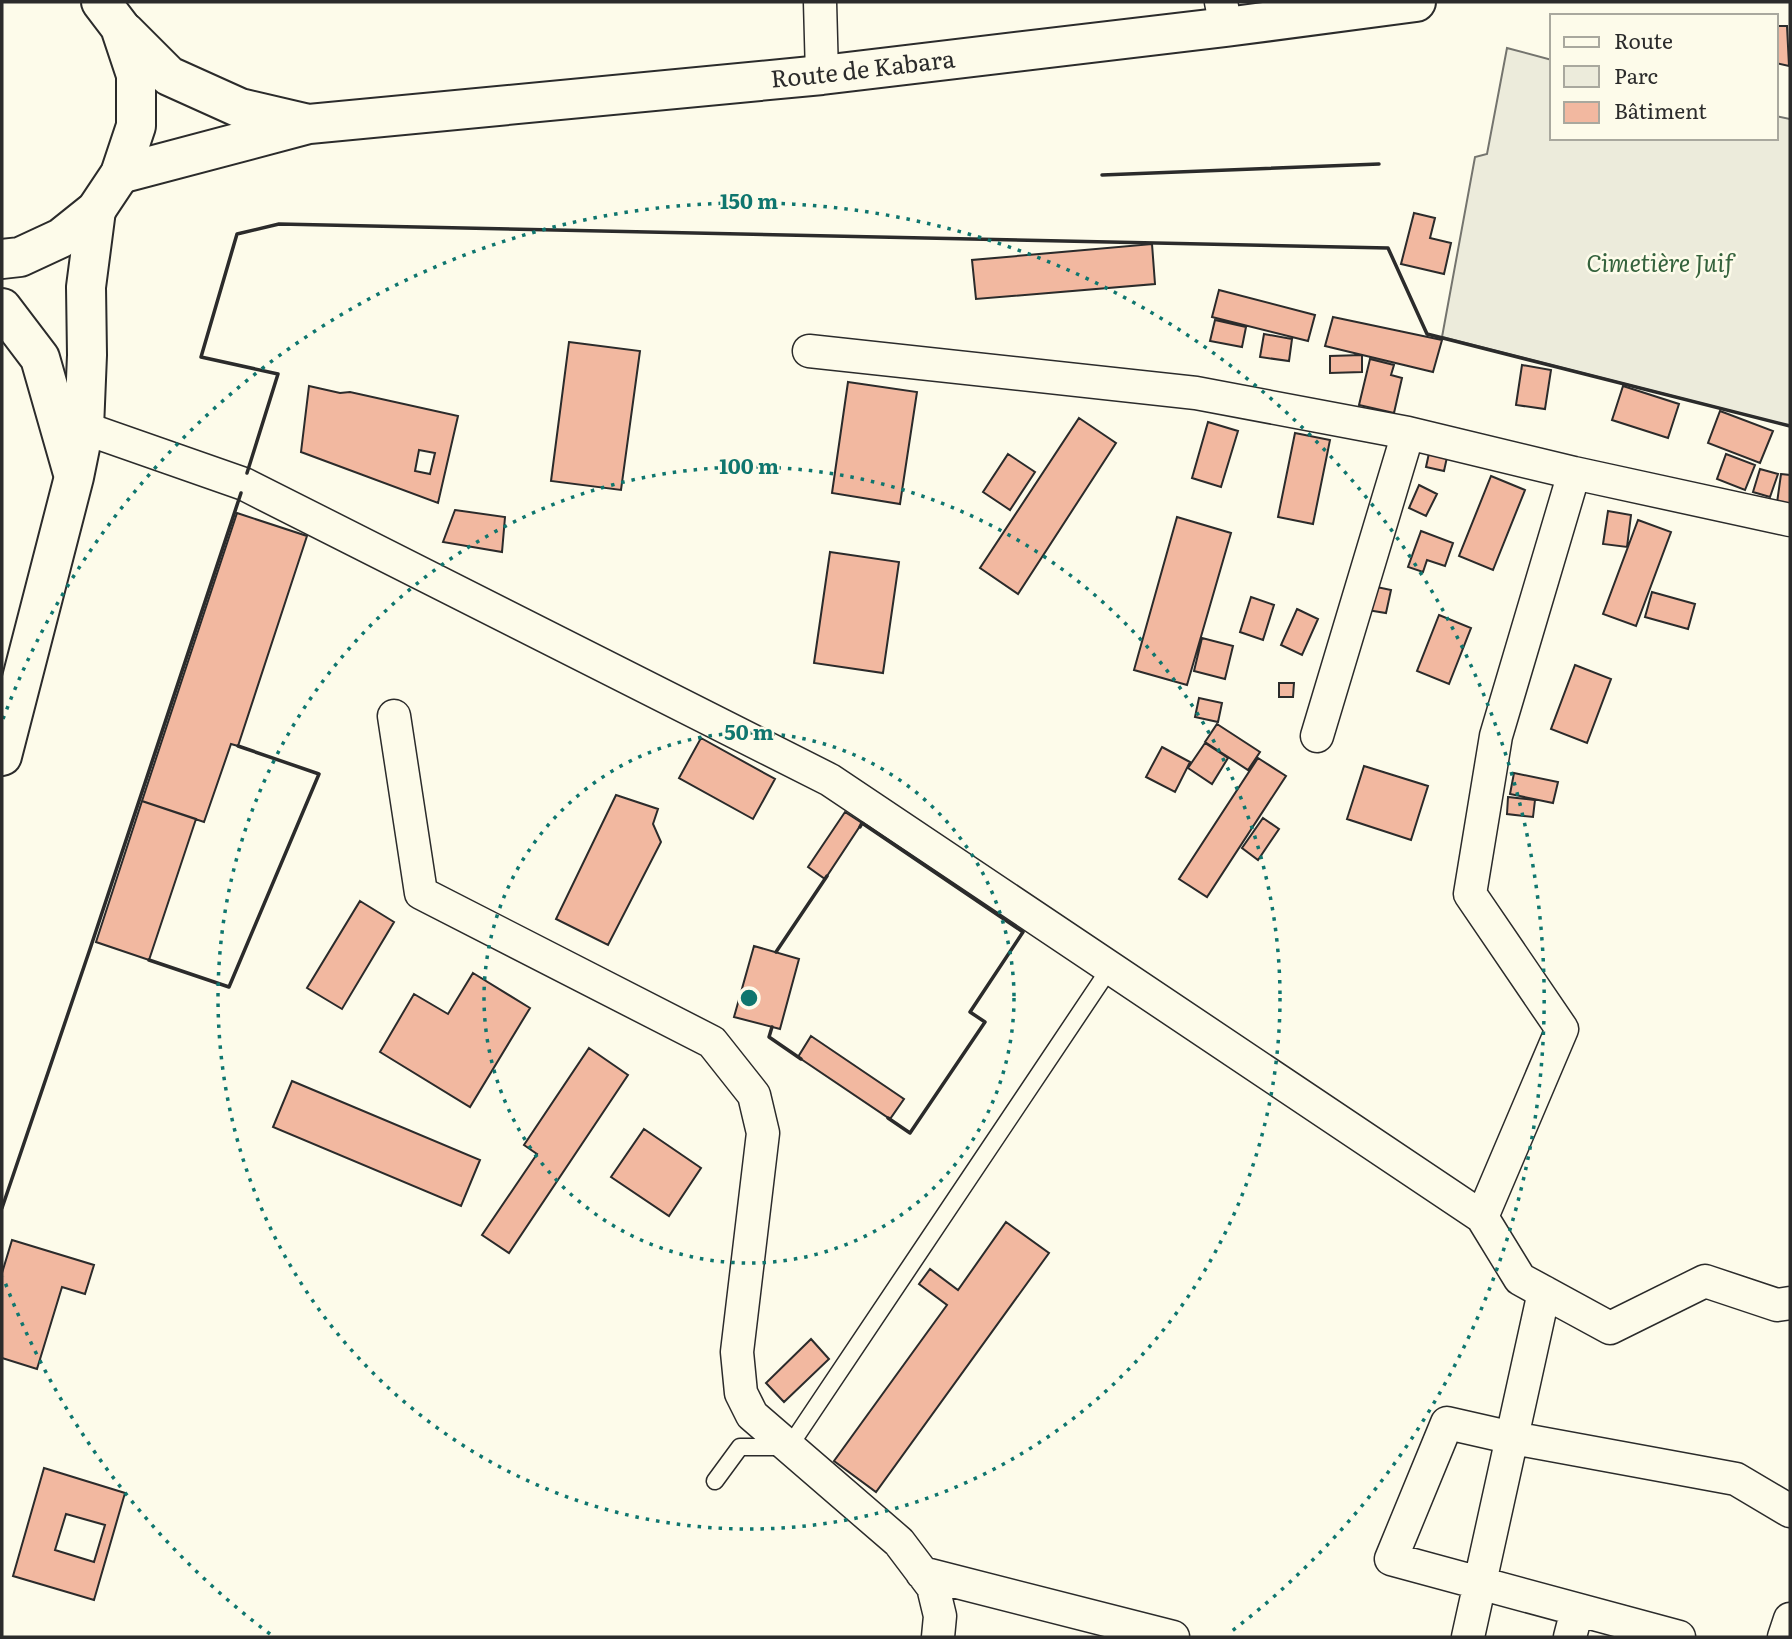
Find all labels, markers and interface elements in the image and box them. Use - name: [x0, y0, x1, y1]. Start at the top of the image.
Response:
- legend: [1550, 14, 1778, 140]
- text: Route: [1614, 24, 1673, 55]
- street label: Route de Kabara: [769, 39, 957, 95]
- text: Parc: [1614, 59, 1658, 90]
- text: Bâtiment: [1614, 94, 1707, 125]
- text: 150 m: [720, 184, 778, 215]
- park label: Cimetière Juif: [1586, 244, 1736, 279]
- text: 100 m: [719, 449, 779, 480]
- text: 50 m: [724, 715, 774, 746]
- centre of rings: [737, 986, 761, 1010]

